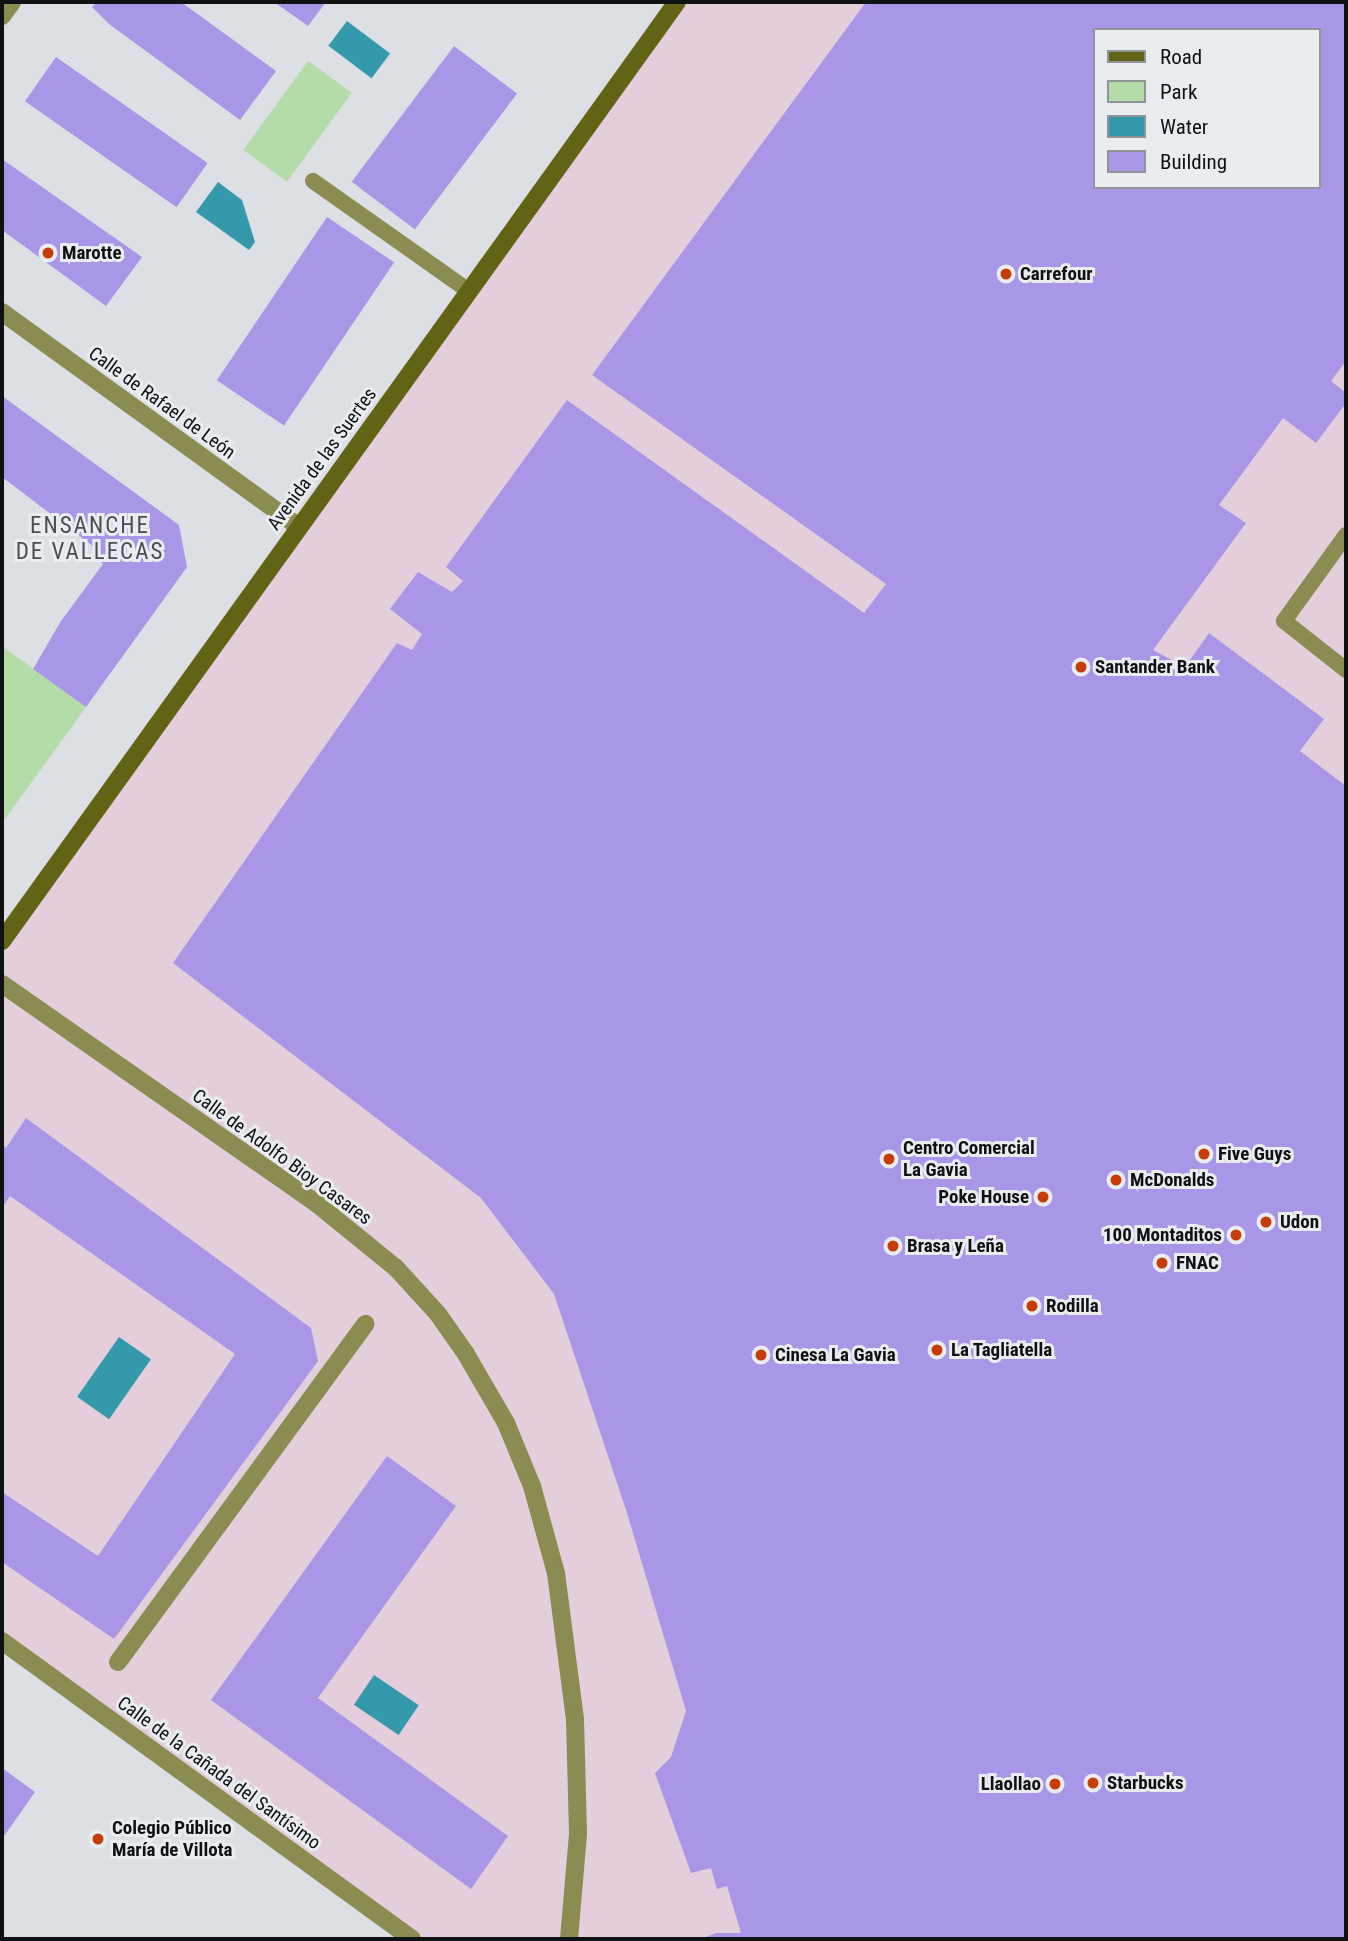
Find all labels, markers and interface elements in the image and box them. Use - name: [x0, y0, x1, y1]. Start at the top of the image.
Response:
- legend: [1092, 28, 1320, 189]
- text: Road: [1160, 45, 1202, 69]
- text: Park: [1160, 80, 1197, 104]
- text: Water: [1160, 115, 1208, 139]
- text: Building: [1160, 150, 1227, 174]
- place label: Marotte: [62, 242, 122, 264]
- marker: Marotte: [40, 245, 56, 261]
- place label: Carrefour: [1020, 263, 1093, 285]
- marker: Carrefour: [998, 266, 1014, 282]
- street label: Calle de Rafael de León: [84, 342, 240, 464]
- street label: Avenida de las Suertes: [263, 383, 381, 535]
- district label: ENSANCHE DE VALLECAS: [17, 512, 163, 566]
- place label: Santander Bank: [1095, 656, 1215, 678]
- marker: Santander Bank: [1073, 659, 1089, 675]
- street label: Calle de Adolfo Bioy Casares: [188, 1084, 376, 1230]
- place label: Centro Comercial La Gavia: [903, 1137, 1035, 1181]
- place label: Five Guys: [1218, 1143, 1291, 1165]
- marker: Five Guys: [1196, 1146, 1212, 1162]
- marker: Centro Comercial La Gavia: [881, 1151, 897, 1167]
- place label: McDonalds: [1130, 1169, 1214, 1191]
- marker: McDonalds: [1108, 1172, 1124, 1188]
- place label: Poke House: [938, 1186, 1029, 1208]
- marker: Poke House: [1035, 1189, 1051, 1205]
- place label: Udon: [1280, 1211, 1319, 1233]
- marker: Udon: [1258, 1214, 1274, 1230]
- place label: 100 Montaditos: [1103, 1224, 1222, 1246]
- marker: 100 Montaditos: [1228, 1227, 1244, 1243]
- place label: Brasa y Leña: [907, 1235, 1004, 1257]
- marker: Brasa y Leña: [885, 1238, 901, 1254]
- place label: FNAC: [1176, 1252, 1219, 1274]
- marker: FNAC: [1154, 1255, 1170, 1271]
- place label: Rodilla: [1046, 1295, 1099, 1317]
- marker: Rodilla: [1024, 1298, 1040, 1314]
- place label: La Tagliatella: [951, 1339, 1053, 1361]
- marker: La Tagliatella: [929, 1342, 945, 1358]
- place label: Cinesa La Gavia: [775, 1344, 896, 1366]
- marker: Cinesa La Gavia: [753, 1347, 769, 1363]
- street label: Calle de la Cañada del Santísimo: [113, 1692, 325, 1854]
- place label: Starbucks: [1107, 1772, 1184, 1794]
- place label: Llaollao: [981, 1773, 1041, 1795]
- marker: Starbucks: [1085, 1775, 1101, 1791]
- marker: Llaollao: [1047, 1776, 1063, 1792]
- place label: Colegio Público María de Villota: [112, 1817, 232, 1861]
- marker: Colegio Público María de Villota: [90, 1831, 106, 1847]

